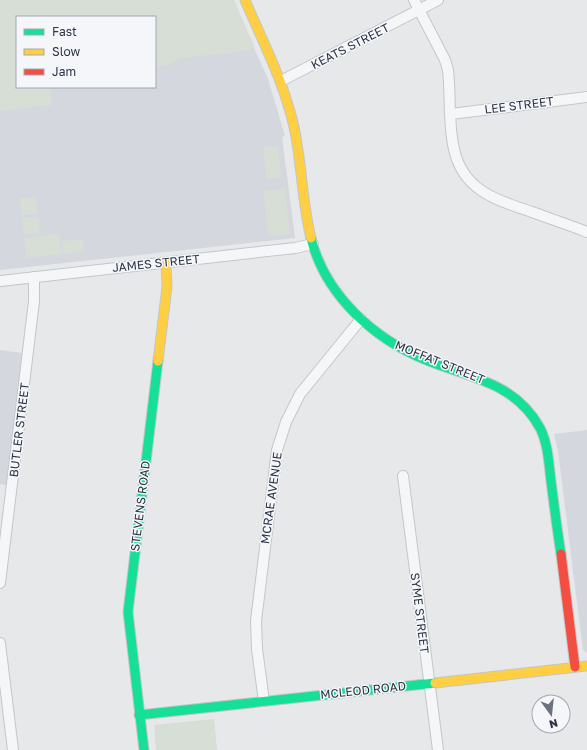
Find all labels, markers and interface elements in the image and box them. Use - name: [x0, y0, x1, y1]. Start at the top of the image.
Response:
- legend: [16, 16, 156, 88]
- street label: KEATS STREET: [308, 20, 392, 72]
- text: Fast: [52, 24, 77, 39]
- text: Slow: [52, 44, 80, 59]
- text: Jam: [52, 64, 76, 79]
- street label: LEE STREET: [483, 93, 555, 117]
- street label: JAMES STREET: [111, 251, 201, 275]
- street label: MOFFAT STREET: [393, 337, 488, 387]
- street label: BUTLER STREET: [6, 381, 32, 478]
- street label: MCRAE AVENUE: [257, 451, 285, 545]
- street label: STEVENS ROAD: [127, 460, 153, 552]
- street label: SYME STREET: [408, 572, 432, 655]
- street label: MCLEOD ROAD: [319, 678, 407, 702]
- north arrow: [531, 694, 571, 734]
- text: N: [548, 717, 559, 732]

